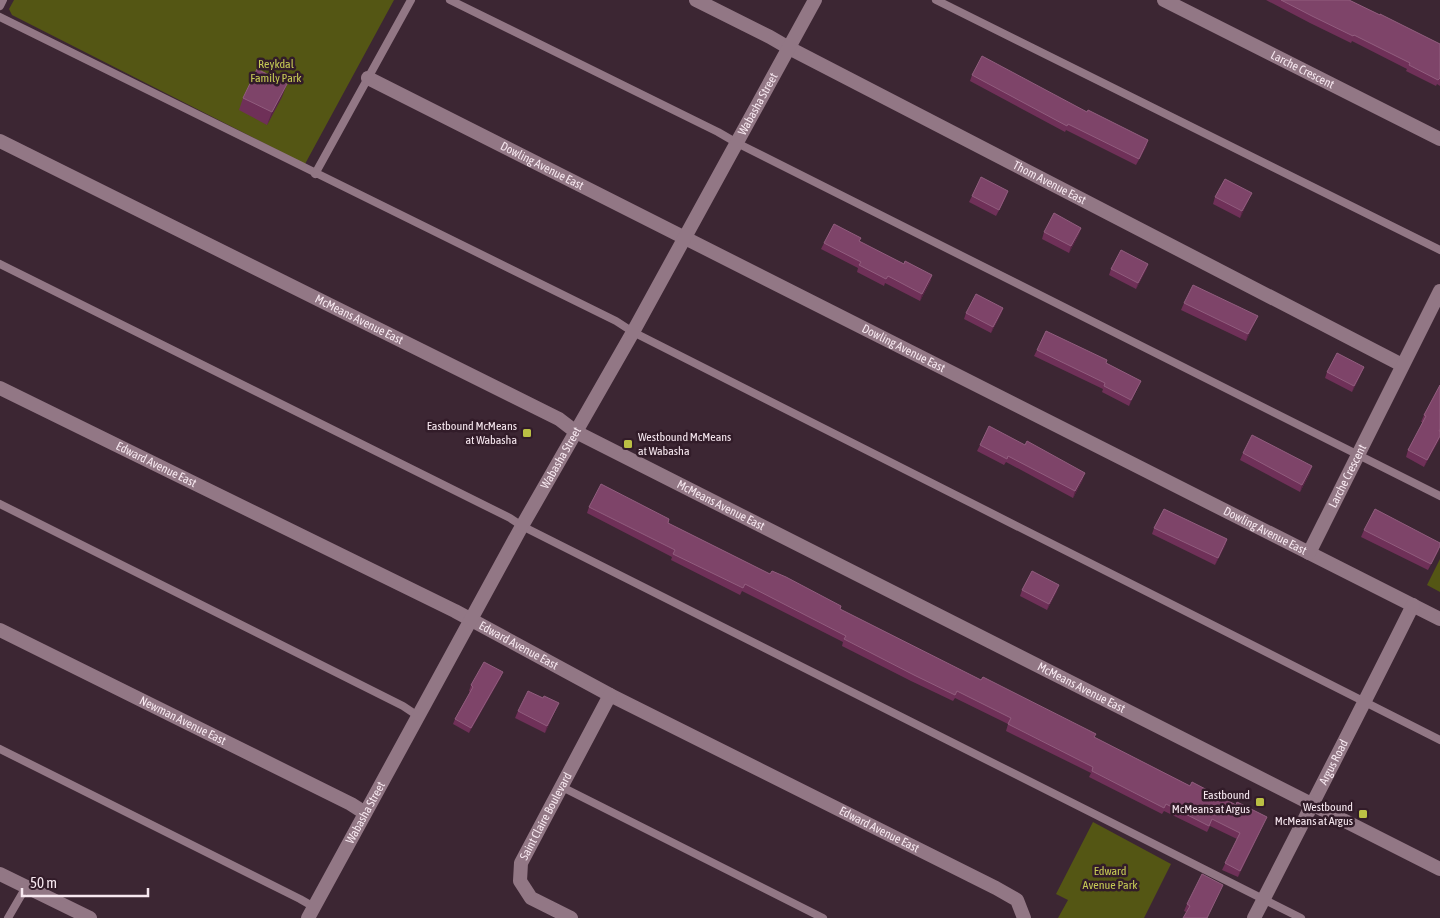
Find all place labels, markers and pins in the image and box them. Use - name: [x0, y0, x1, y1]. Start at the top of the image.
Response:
- place label: Eastbound McMeans at Wabasha: [427, 419, 517, 447]
- marker: Eastbound McMeans at Wabasha: [521, 427, 533, 439]
- place label: Westbound McMeans at Wabasha: [638, 430, 731, 458]
- marker: Westbound McMeans at Wabasha: [622, 438, 634, 450]
- place label: Eastbound McMeans at Argus: [1172, 788, 1250, 816]
- marker: Eastbound McMeans at Argus: [1254, 796, 1266, 808]
- place label: Westbound McMeans at Argus: [1275, 800, 1353, 828]
- marker: Westbound McMeans at Argus: [1357, 808, 1369, 820]

